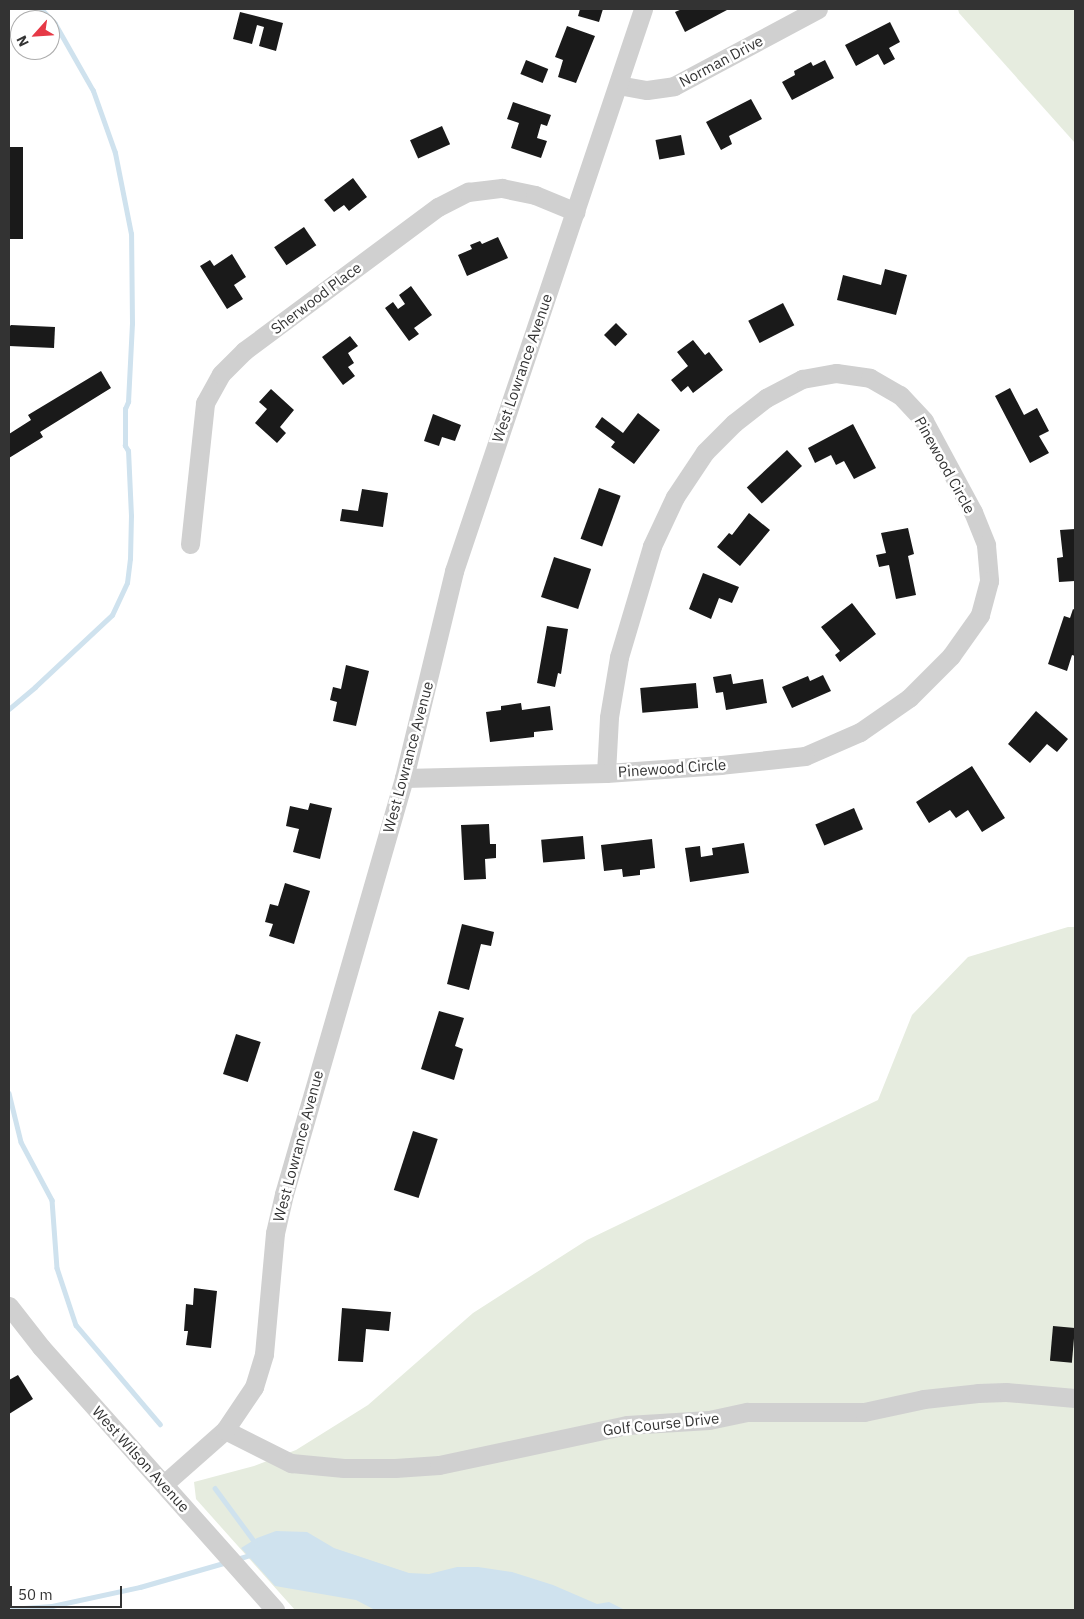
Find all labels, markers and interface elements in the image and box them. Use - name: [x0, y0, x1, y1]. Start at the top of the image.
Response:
- north arrow: [10, 10, 60, 60]
- street label: Norman Drive: [676, 31, 766, 91]
- text: N: [12, 33, 33, 50]
- street label: Sherwood Place: [267, 258, 365, 338]
- street label: West Lowrance Avenue: [488, 291, 556, 445]
- street label: Pinewood Circle: [911, 413, 979, 517]
- street label: West Lowrance Avenue: [379, 679, 437, 835]
- street label: Pinewood Circle: [617, 755, 727, 781]
- street label: West Lowrance Avenue: [269, 1068, 327, 1224]
- street label: West Wilson Avenue: [89, 1402, 193, 1516]
- street label: Golf Course Drive: [602, 1409, 720, 1439]
- scale bar: [12, 1576, 125, 1608]
- text: 50 m: [18, 1585, 53, 1604]

